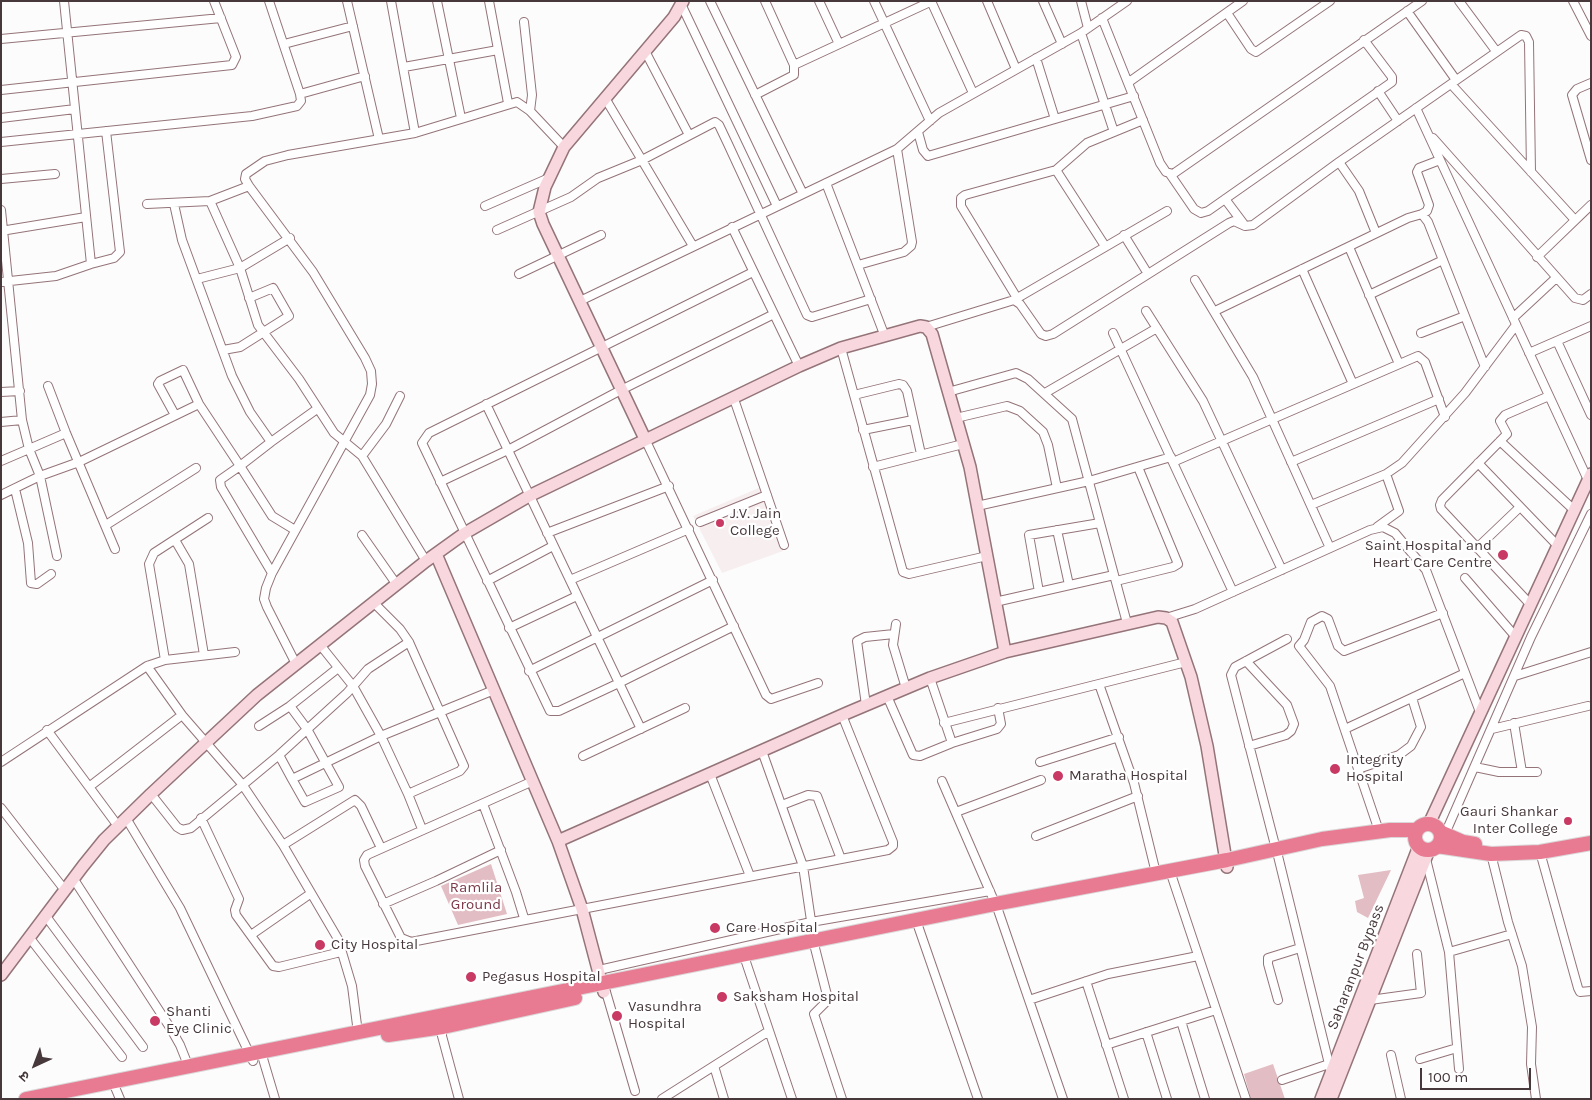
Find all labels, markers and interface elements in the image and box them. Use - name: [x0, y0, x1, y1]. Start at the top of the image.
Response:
- place label: J.V. Jain College: [730, 505, 781, 540]
- marker: J.V. Jain College: [714, 517, 726, 529]
- place label: Saint Hospital and Heart Care Centre: [1365, 537, 1492, 572]
- marker: Saint Hospital and Heart Care Centre: [1496, 548, 1510, 562]
- place label: Integrity Hospital: [1346, 751, 1404, 786]
- marker: Integrity Hospital: [1328, 762, 1342, 776]
- place label: Maratha Hospital: [1069, 767, 1188, 785]
- marker: Maratha Hospital: [1051, 769, 1065, 783]
- place label: Gauri Shankar Inter College: [1460, 803, 1558, 838]
- marker: Gauri Shankar Inter College: [1562, 815, 1574, 827]
- park label: Ramlila Ground: [450, 879, 502, 914]
- street label: Saharanpur Bypass: [1324, 902, 1388, 1032]
- place label: Care Hospital: [726, 919, 818, 937]
- marker: Care Hospital: [708, 921, 722, 935]
- place label: City Hospital: [331, 936, 418, 954]
- marker: City Hospital: [313, 938, 327, 952]
- place label: Pegasus Hospital: [482, 968, 601, 986]
- marker: Pegasus Hospital: [464, 970, 478, 984]
- place label: Saksham Hospital: [733, 988, 859, 1006]
- marker: Saksham Hospital: [715, 990, 729, 1004]
- place label: Vasundhra Hospital: [628, 998, 702, 1033]
- place label: Shanti Eye Clinic: [166, 1003, 232, 1038]
- marker: Vasundhra Hospital: [610, 1009, 624, 1023]
- marker: Shanti Eye Clinic: [148, 1014, 162, 1028]
- north arrow: [10, 1040, 60, 1090]
- scale bar: [1422, 1058, 1533, 1090]
- text: उ: [16, 1067, 33, 1085]
- text: 100 m: [1428, 1068, 1468, 1086]

